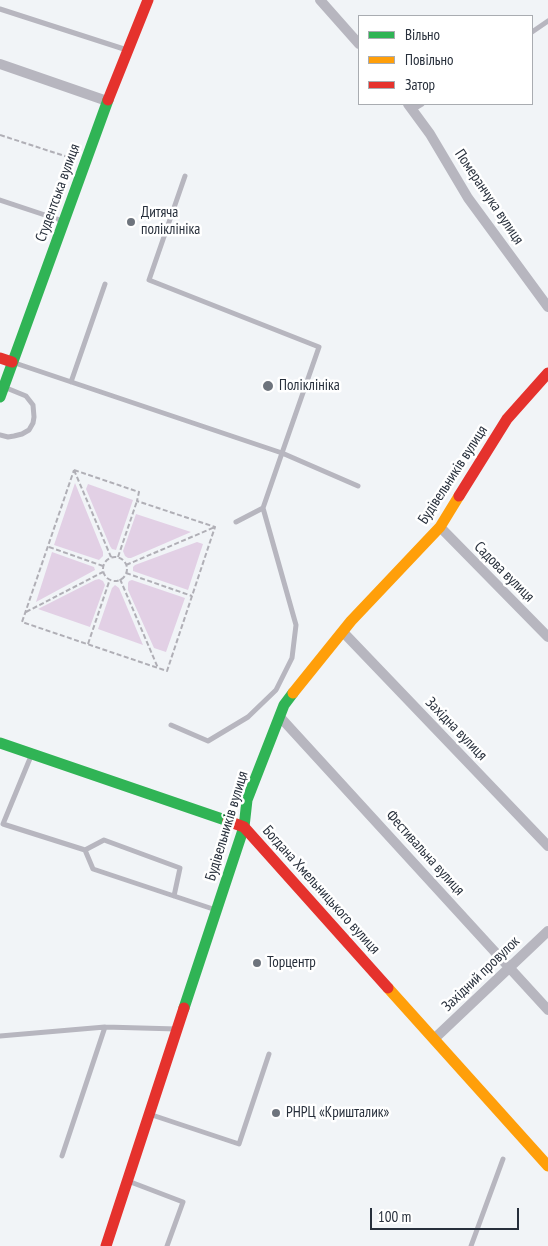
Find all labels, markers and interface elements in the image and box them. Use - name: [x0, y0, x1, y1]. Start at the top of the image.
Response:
- legend: [358, 15, 533, 105]
- text: Вільно: [405, 25, 440, 44]
- text: Повільно: [405, 50, 453, 69]
- text: Затор: [405, 75, 435, 94]
- street label: Студентська вулиця: [32, 142, 84, 244]
- street label: Померанчука вулиця: [451, 146, 527, 248]
- place label: Дитяча поліклініка: [141, 204, 200, 239]
- marker: Дитяча поліклініка: [125, 216, 137, 228]
- place label: Поліклініка: [279, 377, 340, 395]
- marker: Поліклініка: [261, 379, 275, 393]
- street label: Будівельників вулиця: [414, 422, 492, 528]
- street label: Садова вулиця: [470, 538, 538, 606]
- street label: Західна вулиця: [421, 694, 491, 764]
- street label: Будівельників вулиця: [202, 769, 252, 883]
- street label: Фестивальна вулиця: [382, 807, 468, 899]
- street label: Богдана Хмельницького вулиця: [259, 822, 383, 958]
- street label: Західний провулок: [439, 933, 523, 1015]
- place label: Торцентр: [267, 954, 316, 972]
- marker: Торцентр: [251, 957, 263, 969]
- place label: РНРЦ «Кришталик»: [286, 1104, 389, 1122]
- marker: РНРЦ «Кришталик»: [270, 1107, 282, 1119]
- scale bar: [373, 1198, 522, 1230]
- text: 100 m: [378, 1207, 411, 1226]

